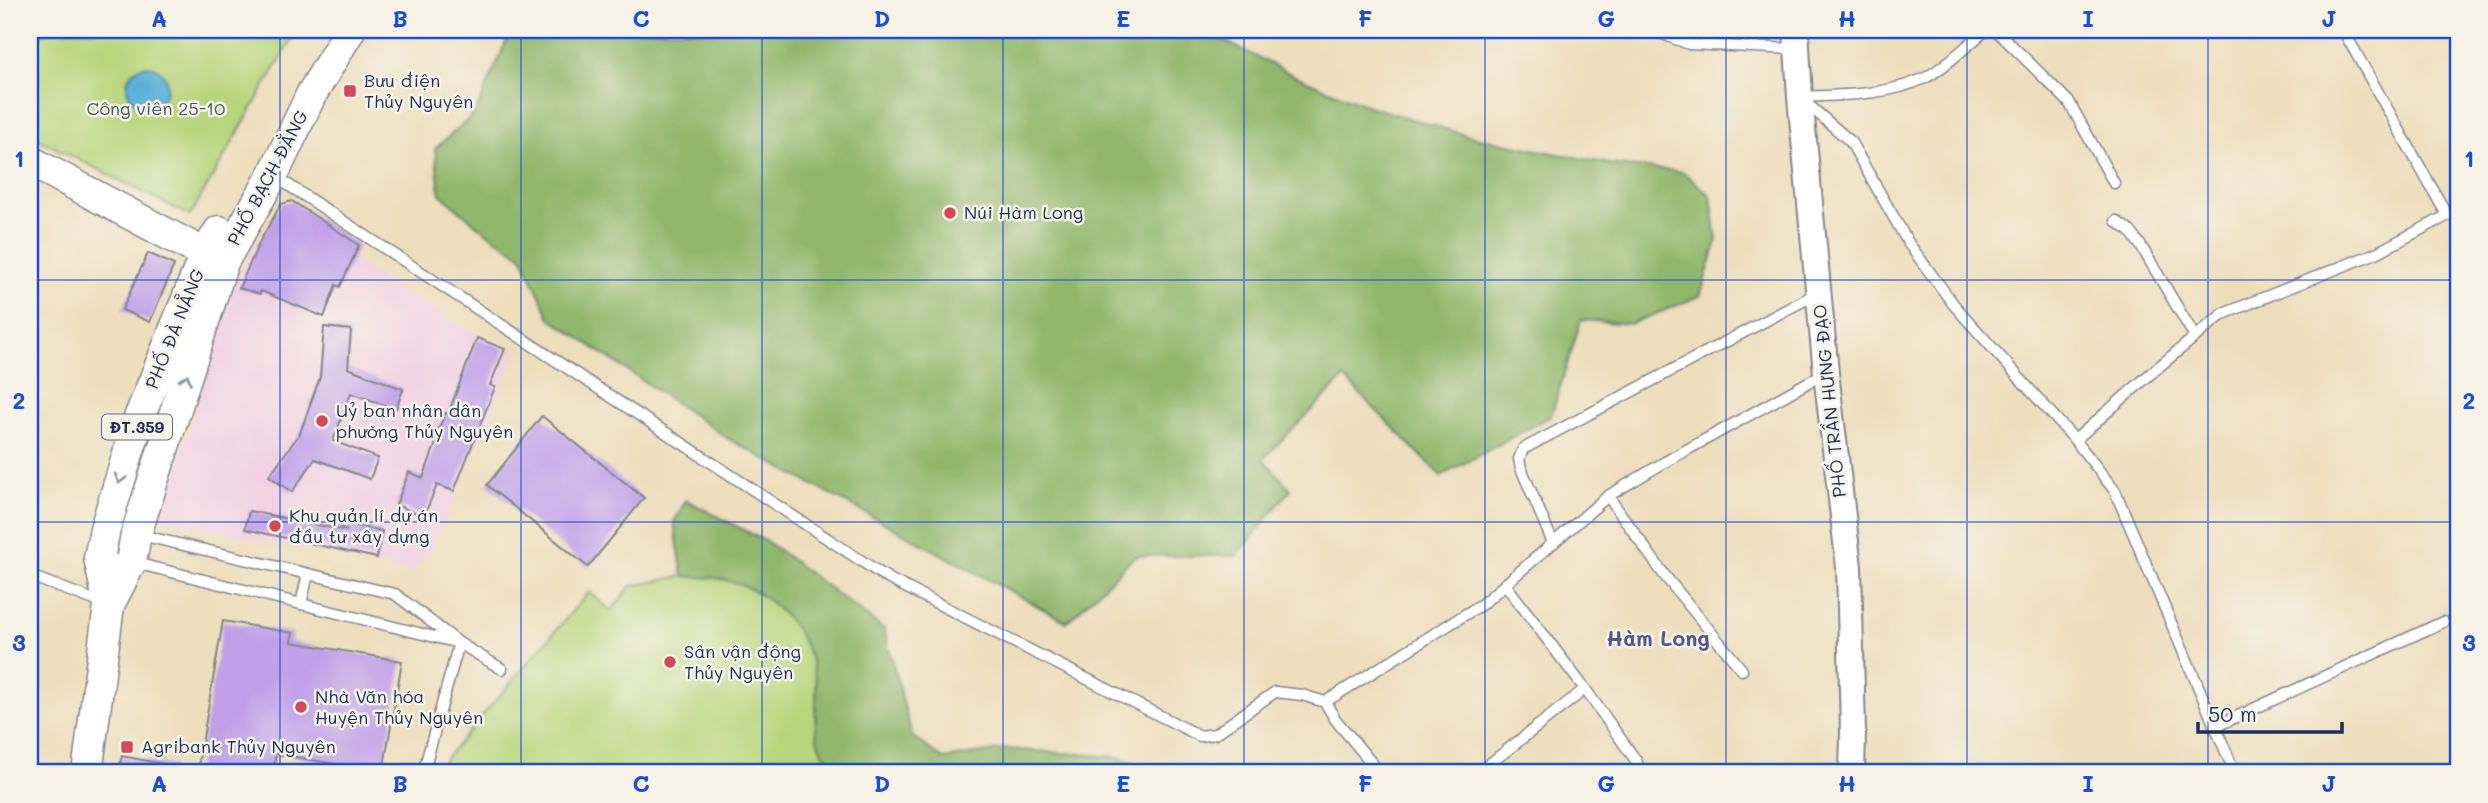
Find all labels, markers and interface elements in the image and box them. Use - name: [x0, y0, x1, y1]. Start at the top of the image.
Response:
- text: A: [151, 3, 167, 33]
- text: B: [392, 3, 408, 33]
- text: C: [632, 3, 650, 33]
- text: D: [874, 3, 890, 33]
- text: E: [1116, 3, 1130, 33]
- text: F: [1358, 3, 1372, 33]
- text: G: [1597, 3, 1615, 33]
- text: H: [1838, 3, 1856, 33]
- text: I: [2082, 3, 2094, 33]
- text: J: [2321, 3, 2337, 33]
- place label: Bưu điện Thủy Nguyên: [364, 68, 473, 113]
- marker: Bưu điện Thủy Nguyên: [342, 83, 358, 99]
- park label: Công viên 25-10: [87, 96, 225, 120]
- street label: PHỐ BẠCH ĐẰNG: [221, 106, 313, 249]
- text: 1: [14, 143, 24, 173]
- text: 1: [2464, 143, 2474, 173]
- place label: Núi Hàm Long: [964, 200, 1083, 224]
- marker: Núi Hàm Long: [942, 205, 958, 221]
- street label: PHỐ ĐÀ NẴNG: [139, 265, 209, 392]
- street label: PHỐ TRẦN HƯNG ĐẠO: [1807, 303, 1851, 499]
- one-way arrow: [177, 373, 192, 385]
- text: 2: [13, 385, 25, 415]
- text: 2: [2463, 385, 2475, 415]
- place label: Uỷ ban nhân dân phường Thủy Nguyên: [336, 398, 513, 443]
- marker: Uỷ ban nhân dân phường Thủy Nguyên: [314, 413, 330, 429]
- road number: ĐT.359: [102, 414, 172, 440]
- one-way arrow: [114, 472, 129, 484]
- place label: Khu quản lí dự án đầu tư xây dựng: [289, 503, 438, 548]
- marker: Khu quản lí dự án đầu tư xây dựng: [267, 518, 283, 534]
- district label: Hàm Long: [1606, 624, 1710, 651]
- text: 3: [12, 627, 26, 657]
- text: 3: [2462, 627, 2476, 657]
- place label: Sân vận động Thủy Nguyên: [684, 639, 801, 684]
- marker: Sân vận động Thủy Nguyên: [662, 654, 678, 670]
- place label: Nhà Văn hóa Huyện Thủy Nguyên: [315, 684, 483, 729]
- scale bar: [2198, 691, 2341, 735]
- marker: Nhà Văn hóa Huyện Thủy Nguyên: [293, 699, 309, 715]
- text: 50 m: [2208, 700, 2257, 727]
- place label: Agribank Thủy Nguyên: [141, 734, 336, 758]
- marker: Agribank Thủy Nguyên: [119, 739, 135, 755]
- text: A: [151, 768, 167, 798]
- text: B: [392, 768, 408, 798]
- text: C: [632, 768, 650, 798]
- text: D: [874, 768, 890, 798]
- text: E: [1116, 768, 1130, 798]
- text: F: [1358, 768, 1372, 798]
- text: G: [1597, 768, 1615, 798]
- text: H: [1838, 768, 1856, 798]
- text: I: [2082, 768, 2094, 798]
- text: J: [2321, 768, 2337, 798]

